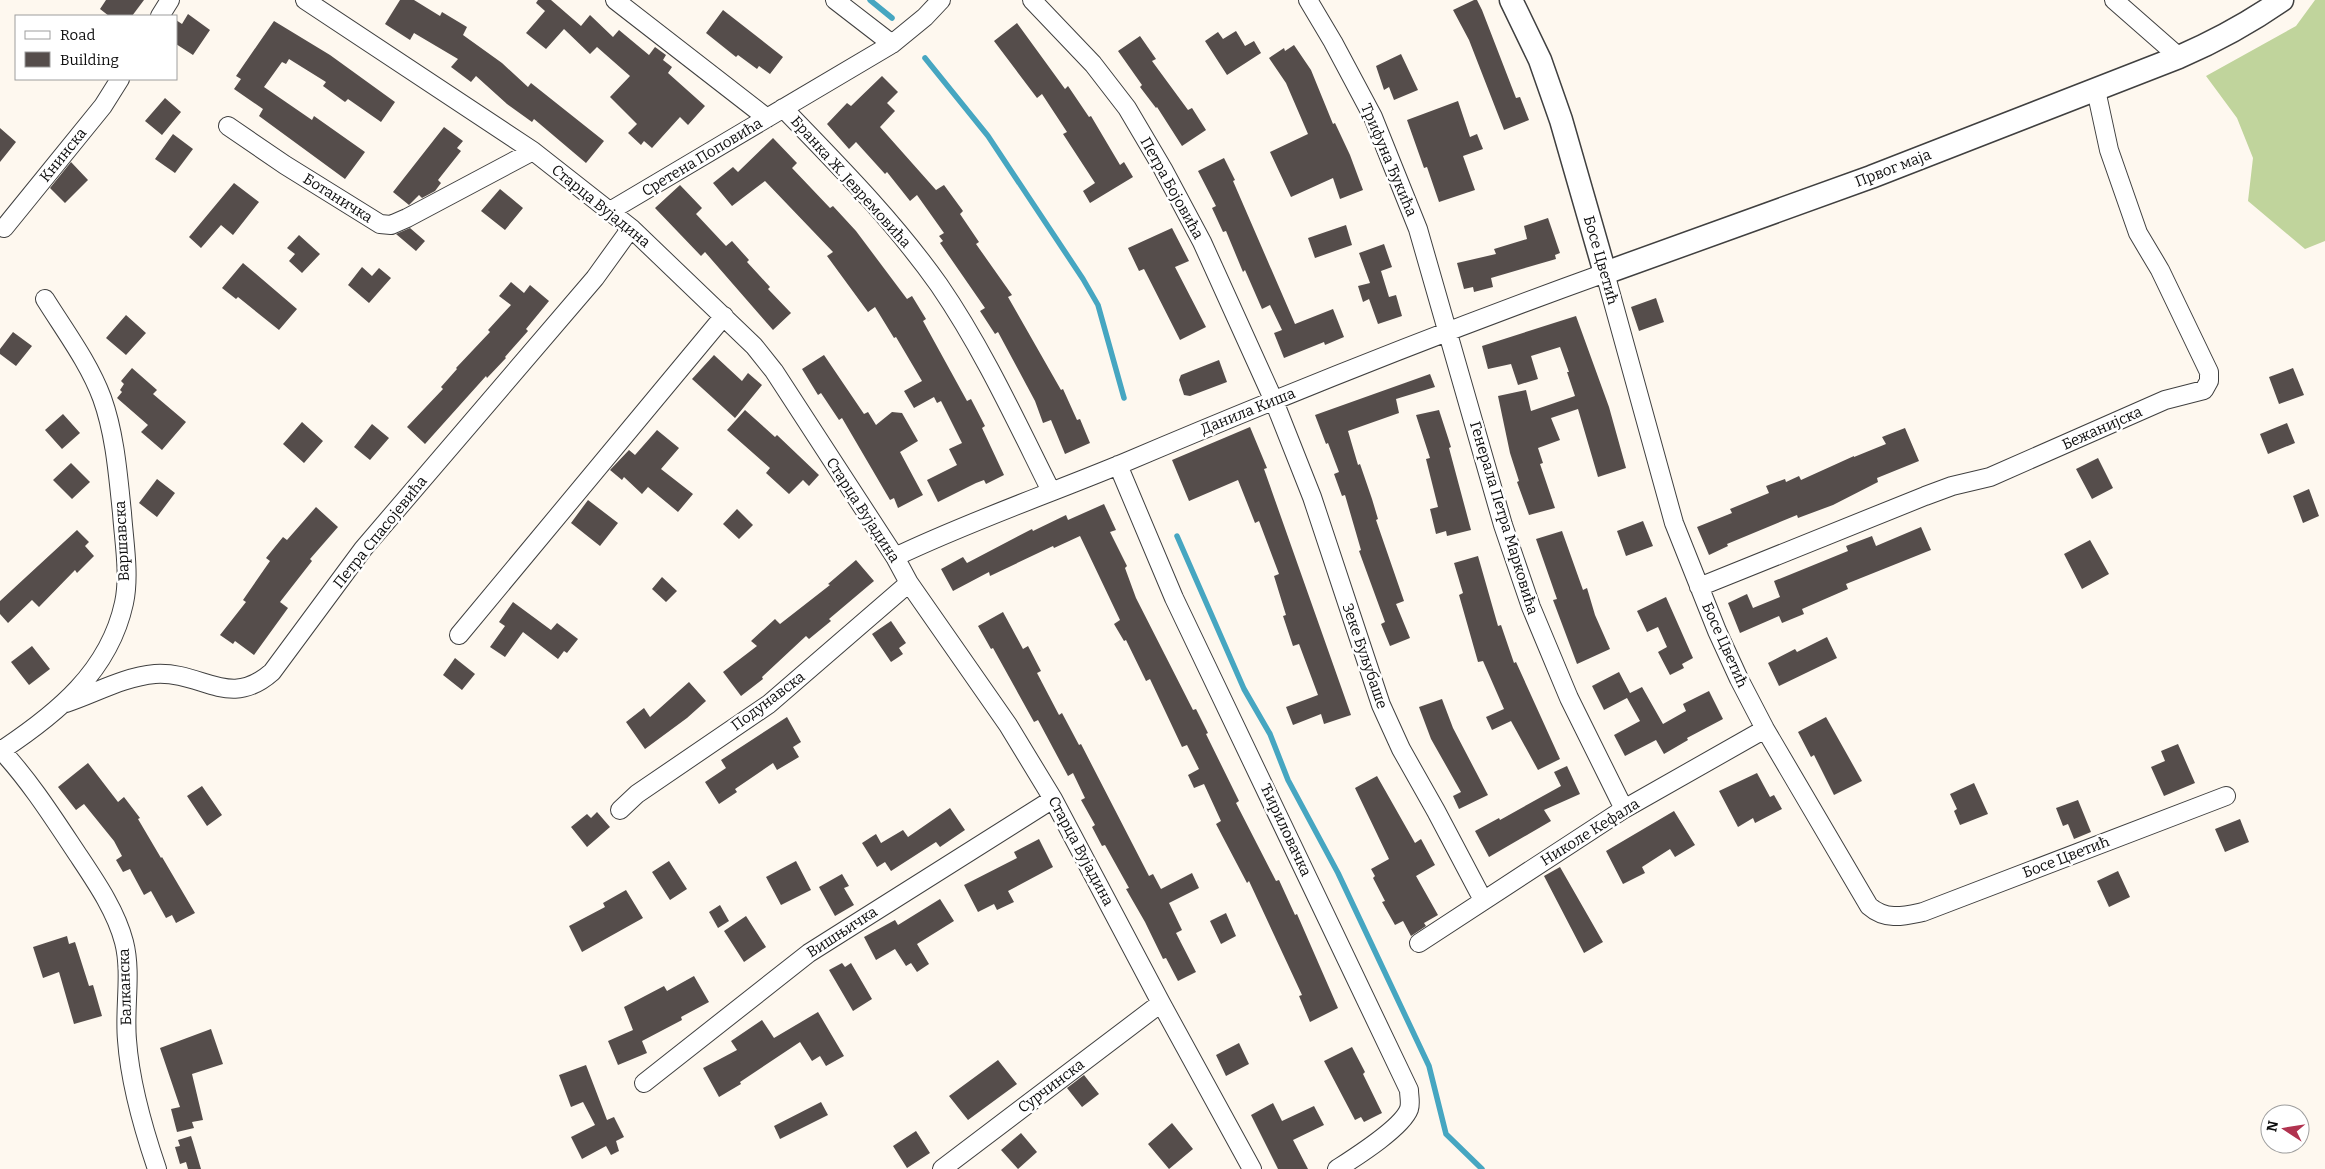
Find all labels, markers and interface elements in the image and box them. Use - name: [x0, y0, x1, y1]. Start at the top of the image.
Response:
- legend: [15, 15, 178, 80]
- text: Road: [60, 26, 95, 44]
- text: Building: [60, 51, 119, 69]
- street label: Трифуна Ђукића: [1357, 101, 1421, 219]
- street label: Бранка Ж. Јевремовића: [787, 112, 915, 252]
- street label: Сретена Поповића: [639, 114, 765, 200]
- street label: Книнска: [36, 124, 90, 186]
- street label: Петра Бојовића: [1137, 134, 1207, 242]
- street label: Првог маја: [1852, 145, 1934, 191]
- street label: Старца Вујадина: [548, 161, 654, 251]
- street label: Ботаничка: [300, 170, 376, 226]
- street label: Босе Цветић: [1580, 214, 1622, 307]
- street label: Данила Киша: [1198, 384, 1298, 438]
- street label: Бежанијска: [2059, 402, 2145, 454]
- street label: Генерала Петра Марковића: [1466, 419, 1542, 617]
- street label: Старца Вујадина: [822, 454, 904, 566]
- street label: Петра Спасојевића: [329, 472, 431, 592]
- street label: Варшавска: [111, 500, 133, 582]
- street label: Босе Цветић: [1698, 600, 1752, 691]
- street label: Зеке Буљубаше: [1339, 601, 1391, 711]
- street label: Подунавска: [728, 668, 808, 734]
- street label: Ћириловачка: [1257, 781, 1315, 879]
- street label: Старца Вујадина: [1044, 793, 1118, 909]
- street label: Николе Кефала: [1537, 794, 1643, 870]
- street label: Босе Цветић: [2020, 832, 2113, 882]
- street label: Вишњичка: [803, 903, 881, 961]
- street label: Балканска: [115, 948, 135, 1026]
- street label: Сурчинска: [1014, 1055, 1088, 1117]
- north arrow: [2260, 1104, 2310, 1154]
- text: N: [2263, 1119, 2282, 1133]

